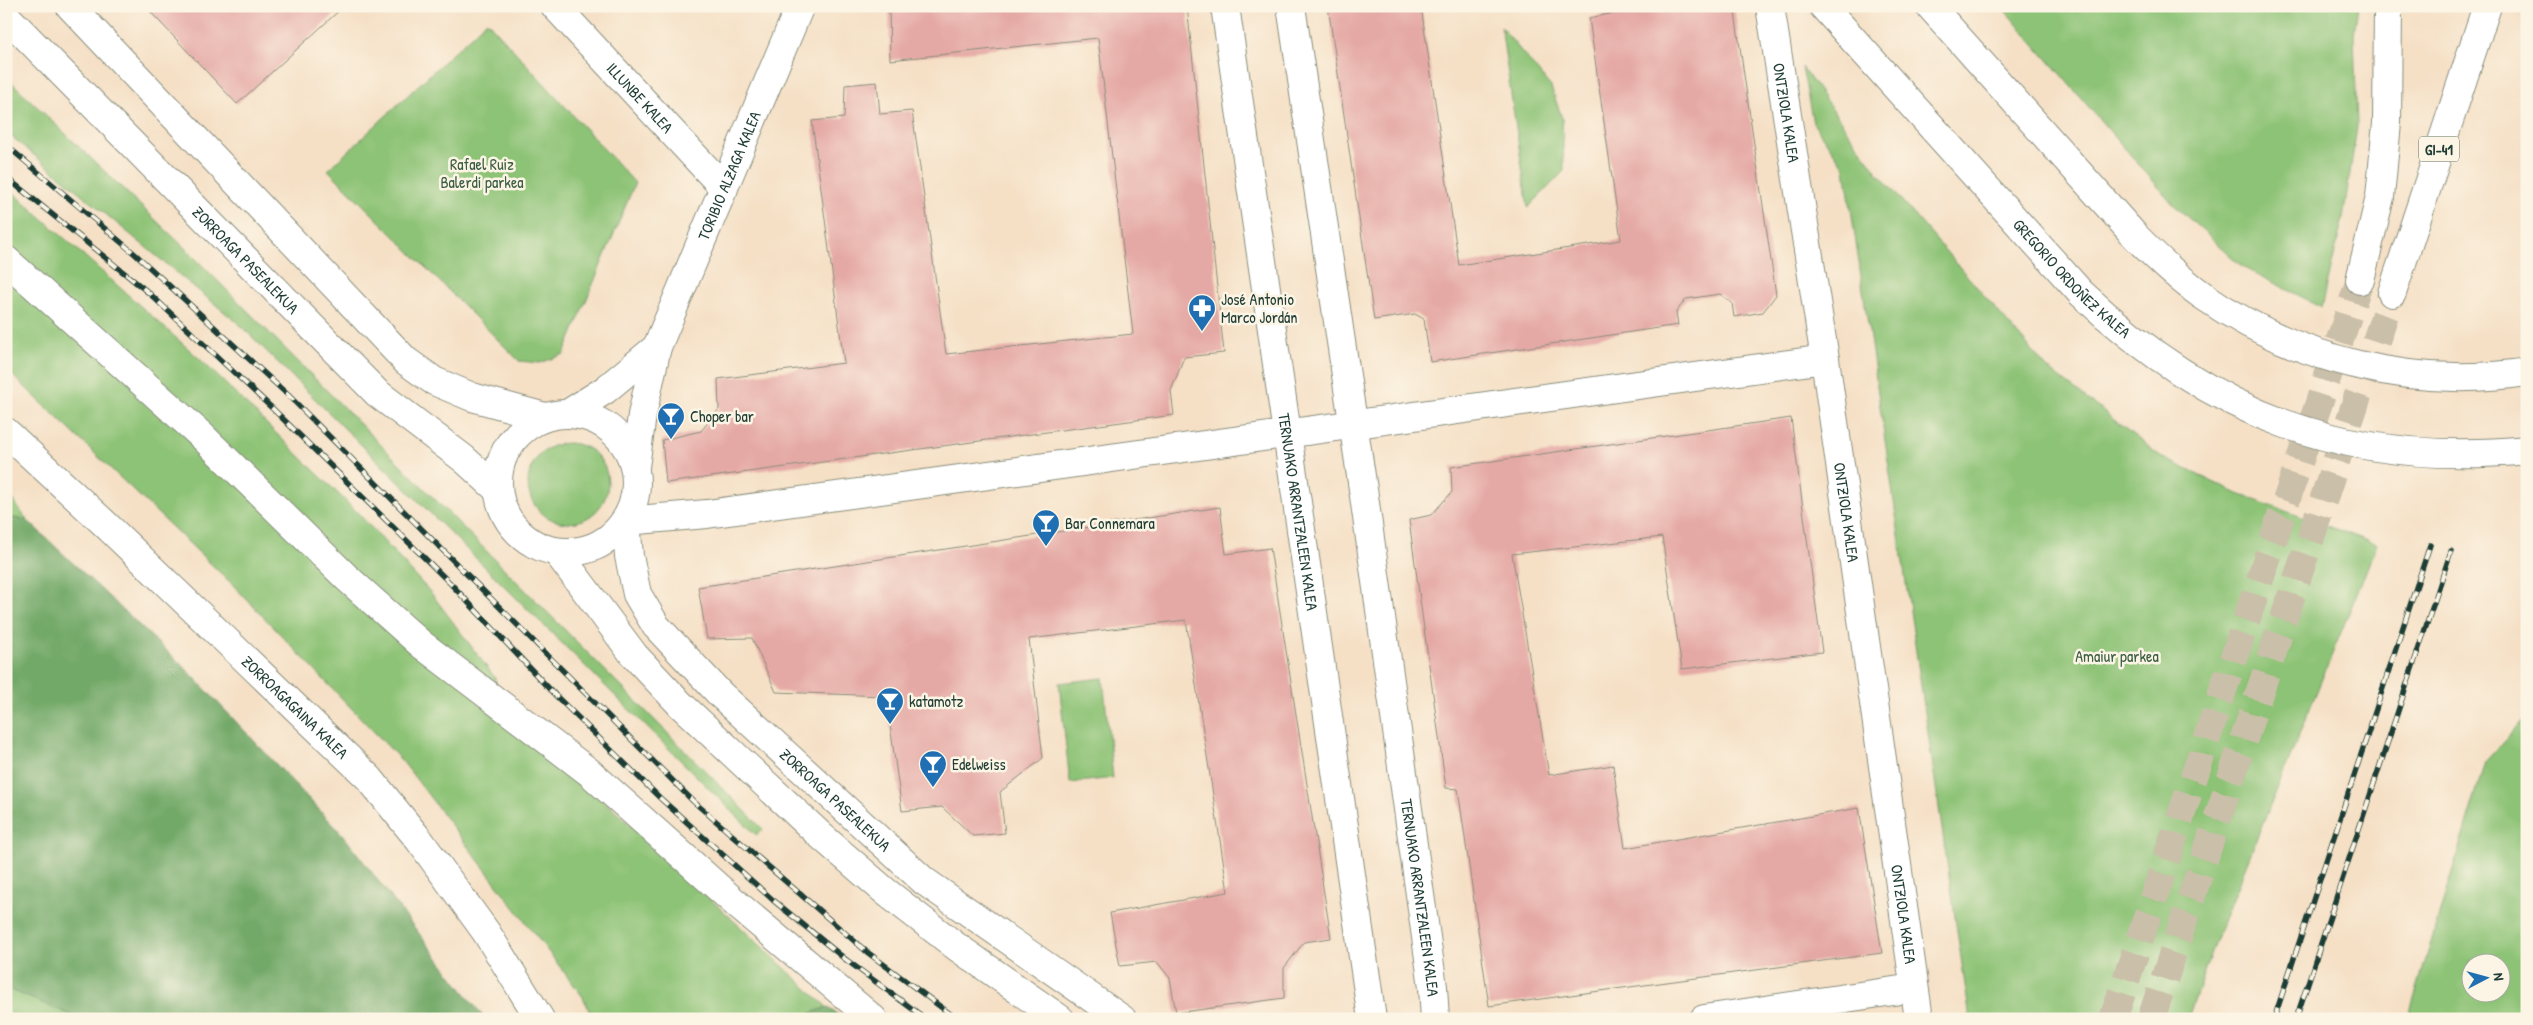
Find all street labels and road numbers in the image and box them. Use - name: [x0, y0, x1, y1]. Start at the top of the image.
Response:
- street label: ILLUNBE KALEA: [602, 58, 678, 138]
- street label: ONTZIOLA KALEA: [1768, 62, 1805, 164]
- street label: TORIBIO ALZAGA KALEA: [692, 108, 766, 243]
- road number: GI-41: [2419, 136, 2459, 162]
- street label: ZORROAGA PASEALEKUA: [188, 201, 304, 319]
- street label: GREGORIO ORDOÑEZ KALEA: [2008, 214, 2135, 343]
- street label: TERNUAKO ARRANTZALEEN KALEA: [1273, 411, 1324, 612]
- street label: ONTZIOLA KALEA: [1829, 461, 1865, 564]
- street label: ZORROAGAGAINA KALEA: [237, 650, 353, 764]
- street label: ZORROAGA PASEALEKUA: [775, 743, 896, 856]
- street label: TERNUAKO ARRANTZALEEN KALEA: [1396, 797, 1445, 997]
- street label: ONTZIOLA KALEA: [1886, 863, 1922, 965]

